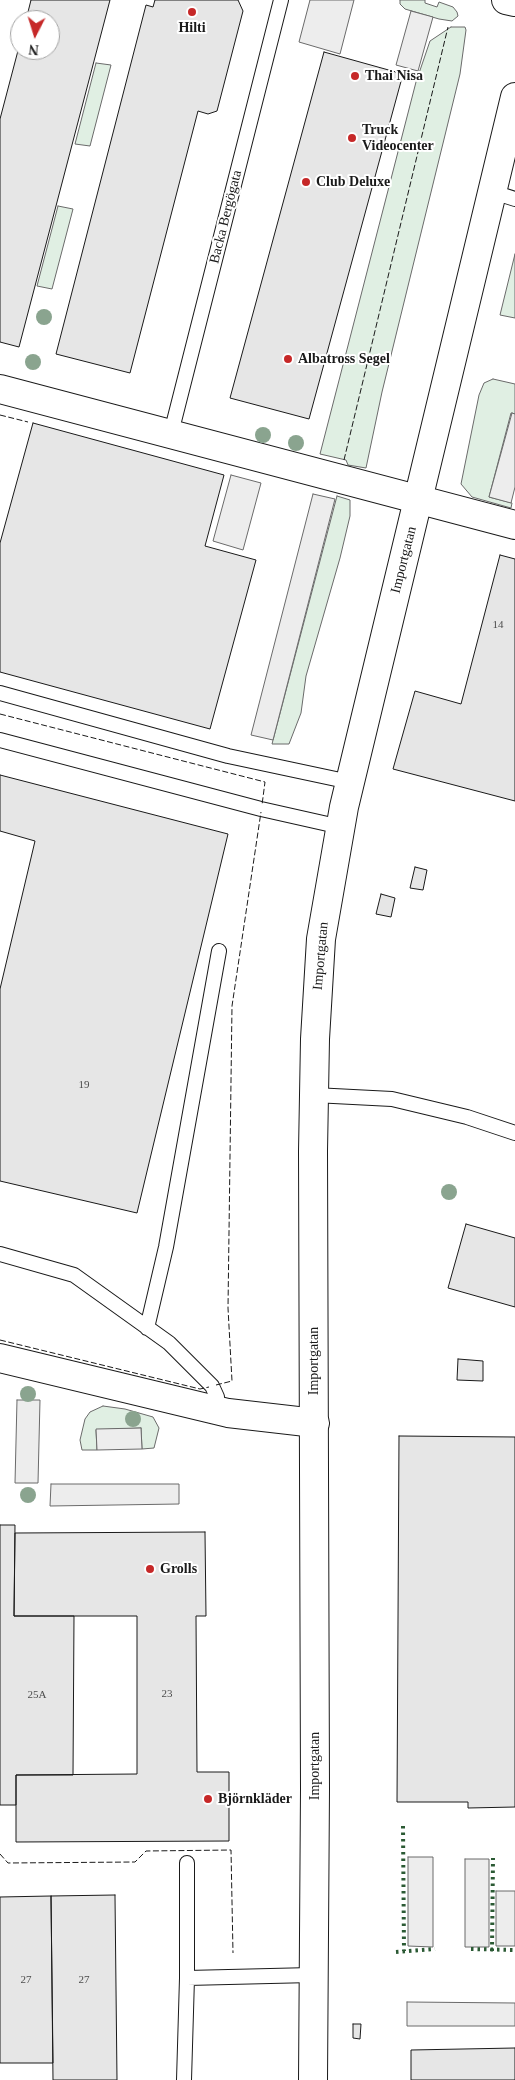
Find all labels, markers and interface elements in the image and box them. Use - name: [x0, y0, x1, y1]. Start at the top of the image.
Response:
- marker: Hilti: [186, 6, 198, 18]
- north arrow: [10, 10, 60, 60]
- place label: Hilti: [178, 20, 206, 36]
- text: N: [28, 42, 39, 57]
- place label: Thai Nisa: [365, 68, 423, 84]
- marker: Thai Nisa: [349, 70, 361, 82]
- place label: Truck Videocenter: [362, 122, 434, 154]
- marker: Truck Videocenter: [346, 132, 358, 144]
- street label: Backa Bergögata: [206, 169, 246, 265]
- place label: Club Deluxe: [316, 174, 390, 190]
- marker: Club Deluxe: [300, 176, 312, 188]
- place label: Albatross Segel: [298, 351, 390, 367]
- marker: Albatross Segel: [282, 353, 294, 365]
- street label: Importgatan: [388, 525, 420, 595]
- house number: 14: [492, 618, 503, 632]
- street label: Importgatan: [310, 921, 332, 991]
- house number: 19: [78, 1078, 90, 1092]
- street label: Importgatan: [306, 1327, 322, 1395]
- place label: Grolls: [160, 1561, 197, 1577]
- marker: Grolls: [144, 1563, 156, 1575]
- house number: 23: [162, 1687, 172, 1701]
- house number: 25A: [28, 1688, 46, 1702]
- street label: Importgatan: [307, 1732, 323, 1800]
- place label: Björnkläder: [218, 1791, 292, 1807]
- marker: Björnkläder: [202, 1793, 214, 1805]
- house number: 27: [20, 1973, 32, 1987]
- house number: 27: [78, 1973, 90, 1987]

